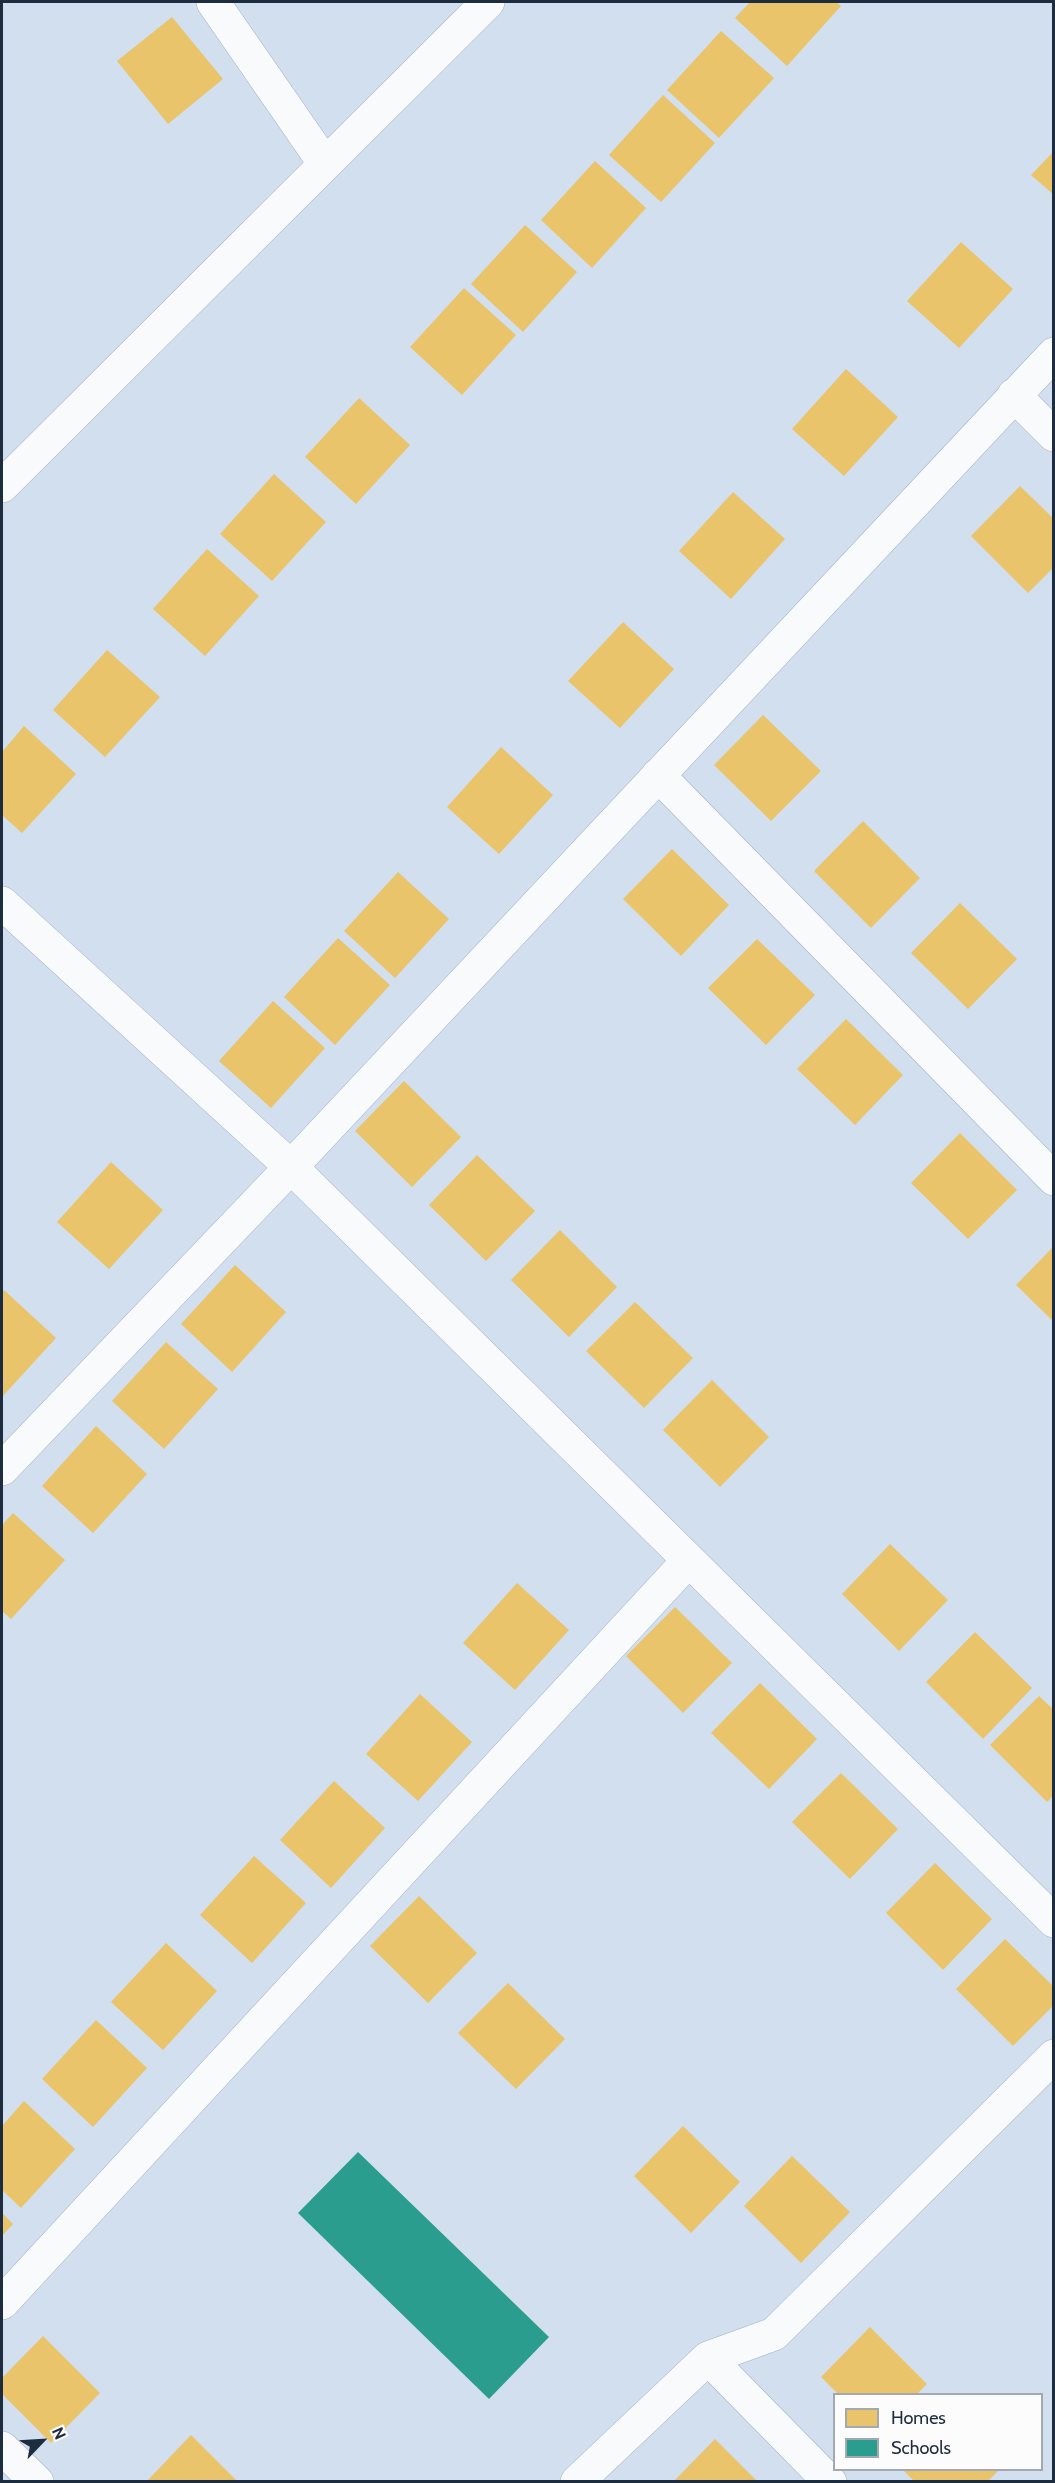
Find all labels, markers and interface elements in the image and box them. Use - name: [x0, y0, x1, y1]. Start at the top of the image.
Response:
- legend: [833, 2393, 1043, 2471]
- text: Homes: [891, 2407, 946, 2429]
- north arrow: [12, 2411, 72, 2471]
- text: N: [48, 2424, 70, 2442]
- text: Schools: [891, 2437, 951, 2459]

